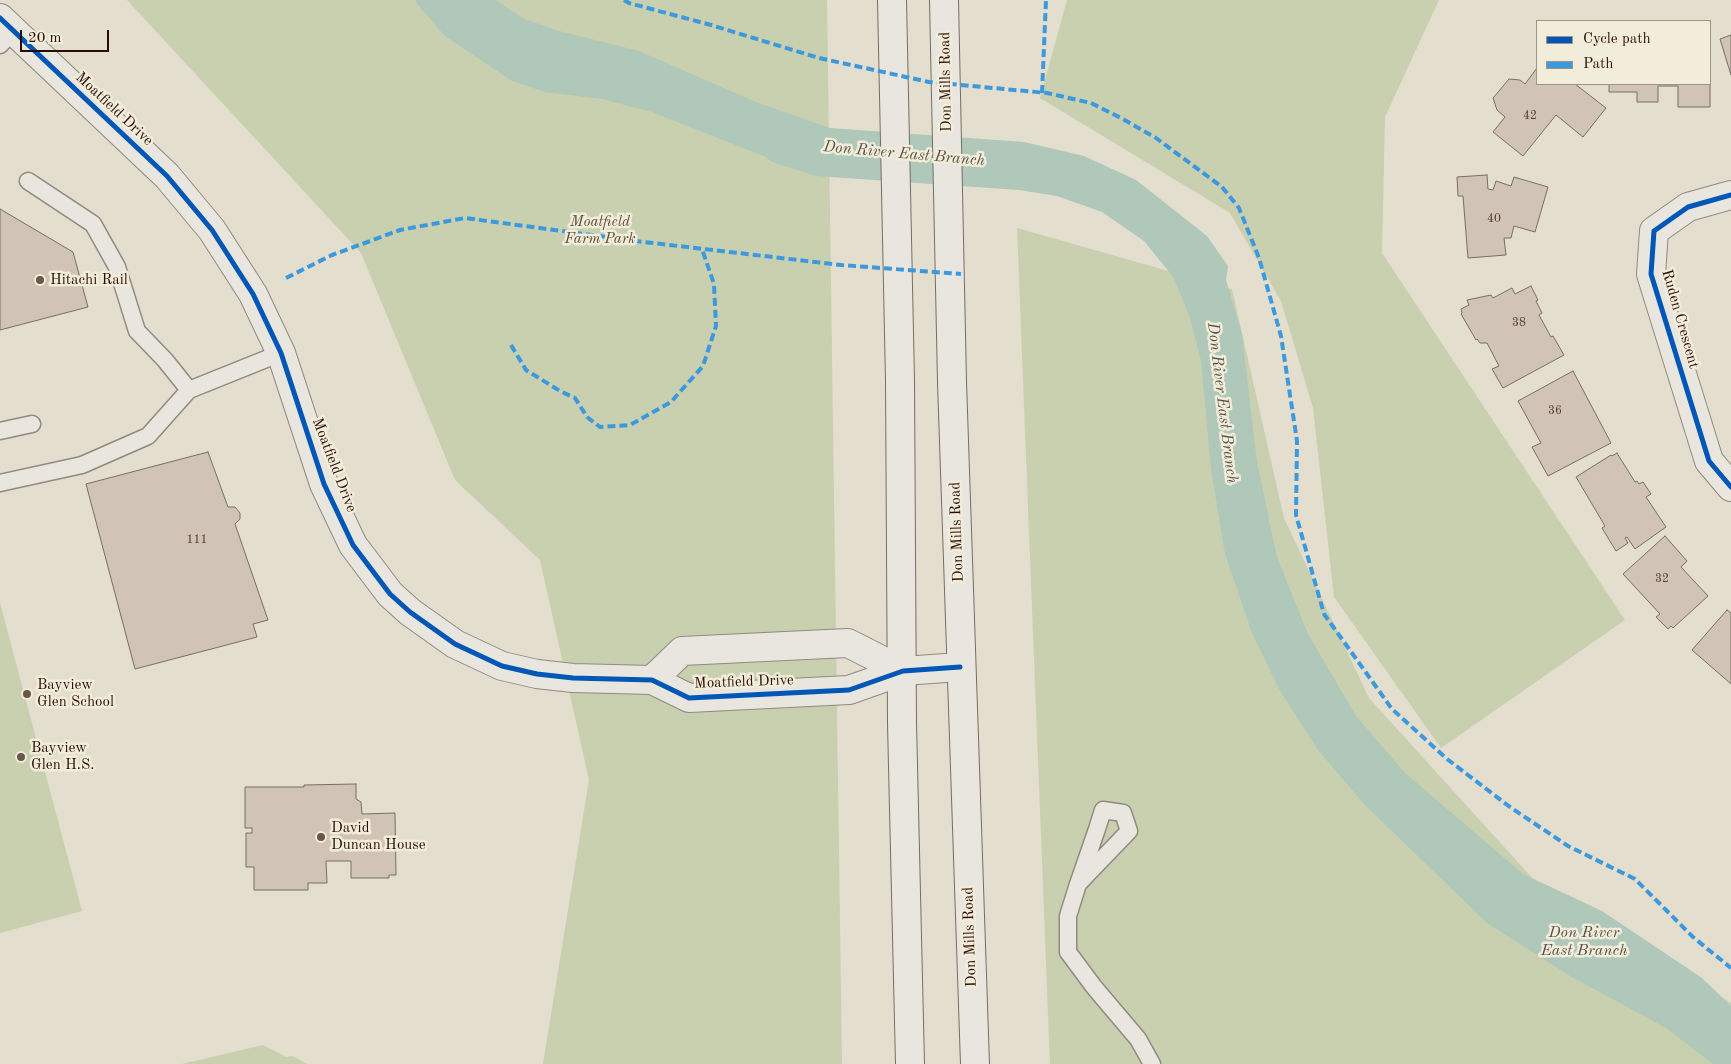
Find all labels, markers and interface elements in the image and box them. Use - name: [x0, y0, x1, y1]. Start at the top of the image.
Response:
- scale bar: [22, 20, 111, 52]
- legend: [1536, 20, 1711, 85]
- text: 20 m: [28, 31, 62, 46]
- street label: Don Mills Road: [936, 32, 956, 132]
- text: Cycle path: [1583, 32, 1651, 47]
- text: Path: [1583, 57, 1613, 72]
- street label: Moatfield Drive: [71, 68, 157, 150]
- house number: 42: [1523, 109, 1537, 123]
- water label: Don River East Branch: [822, 137, 986, 171]
- house number: 40: [1487, 212, 1501, 226]
- park label: Moatfield Farm Park: [564, 213, 636, 248]
- street label: Ruden Crescent: [1657, 267, 1703, 371]
- place label: Hitachi Rail: [50, 271, 128, 289]
- marker: Hitachi Rail: [34, 274, 46, 286]
- house number: 38: [1512, 316, 1526, 330]
- water label: Don River East Branch: [1203, 321, 1241, 485]
- house number: 36: [1548, 404, 1562, 418]
- street label: Moatfield Drive: [308, 415, 360, 515]
- street label: Don Mills Road: [946, 482, 968, 582]
- house number: 111: [187, 533, 207, 547]
- house number: 32: [1655, 572, 1669, 586]
- street label: Moatfield Drive: [694, 671, 794, 693]
- place label: Bayview Glen School: [37, 676, 114, 711]
- marker: Bayview Glen School: [21, 688, 33, 700]
- place label: Bayview Glen H.S.: [31, 739, 95, 774]
- marker: Bayview Glen H.S.: [15, 751, 27, 763]
- place label: David Duncan House: [331, 819, 426, 854]
- marker: David Duncan House: [315, 831, 327, 843]
- street label: Don Mills Road: [959, 887, 981, 987]
- water label: Don River East Branch: [1541, 923, 1627, 961]

